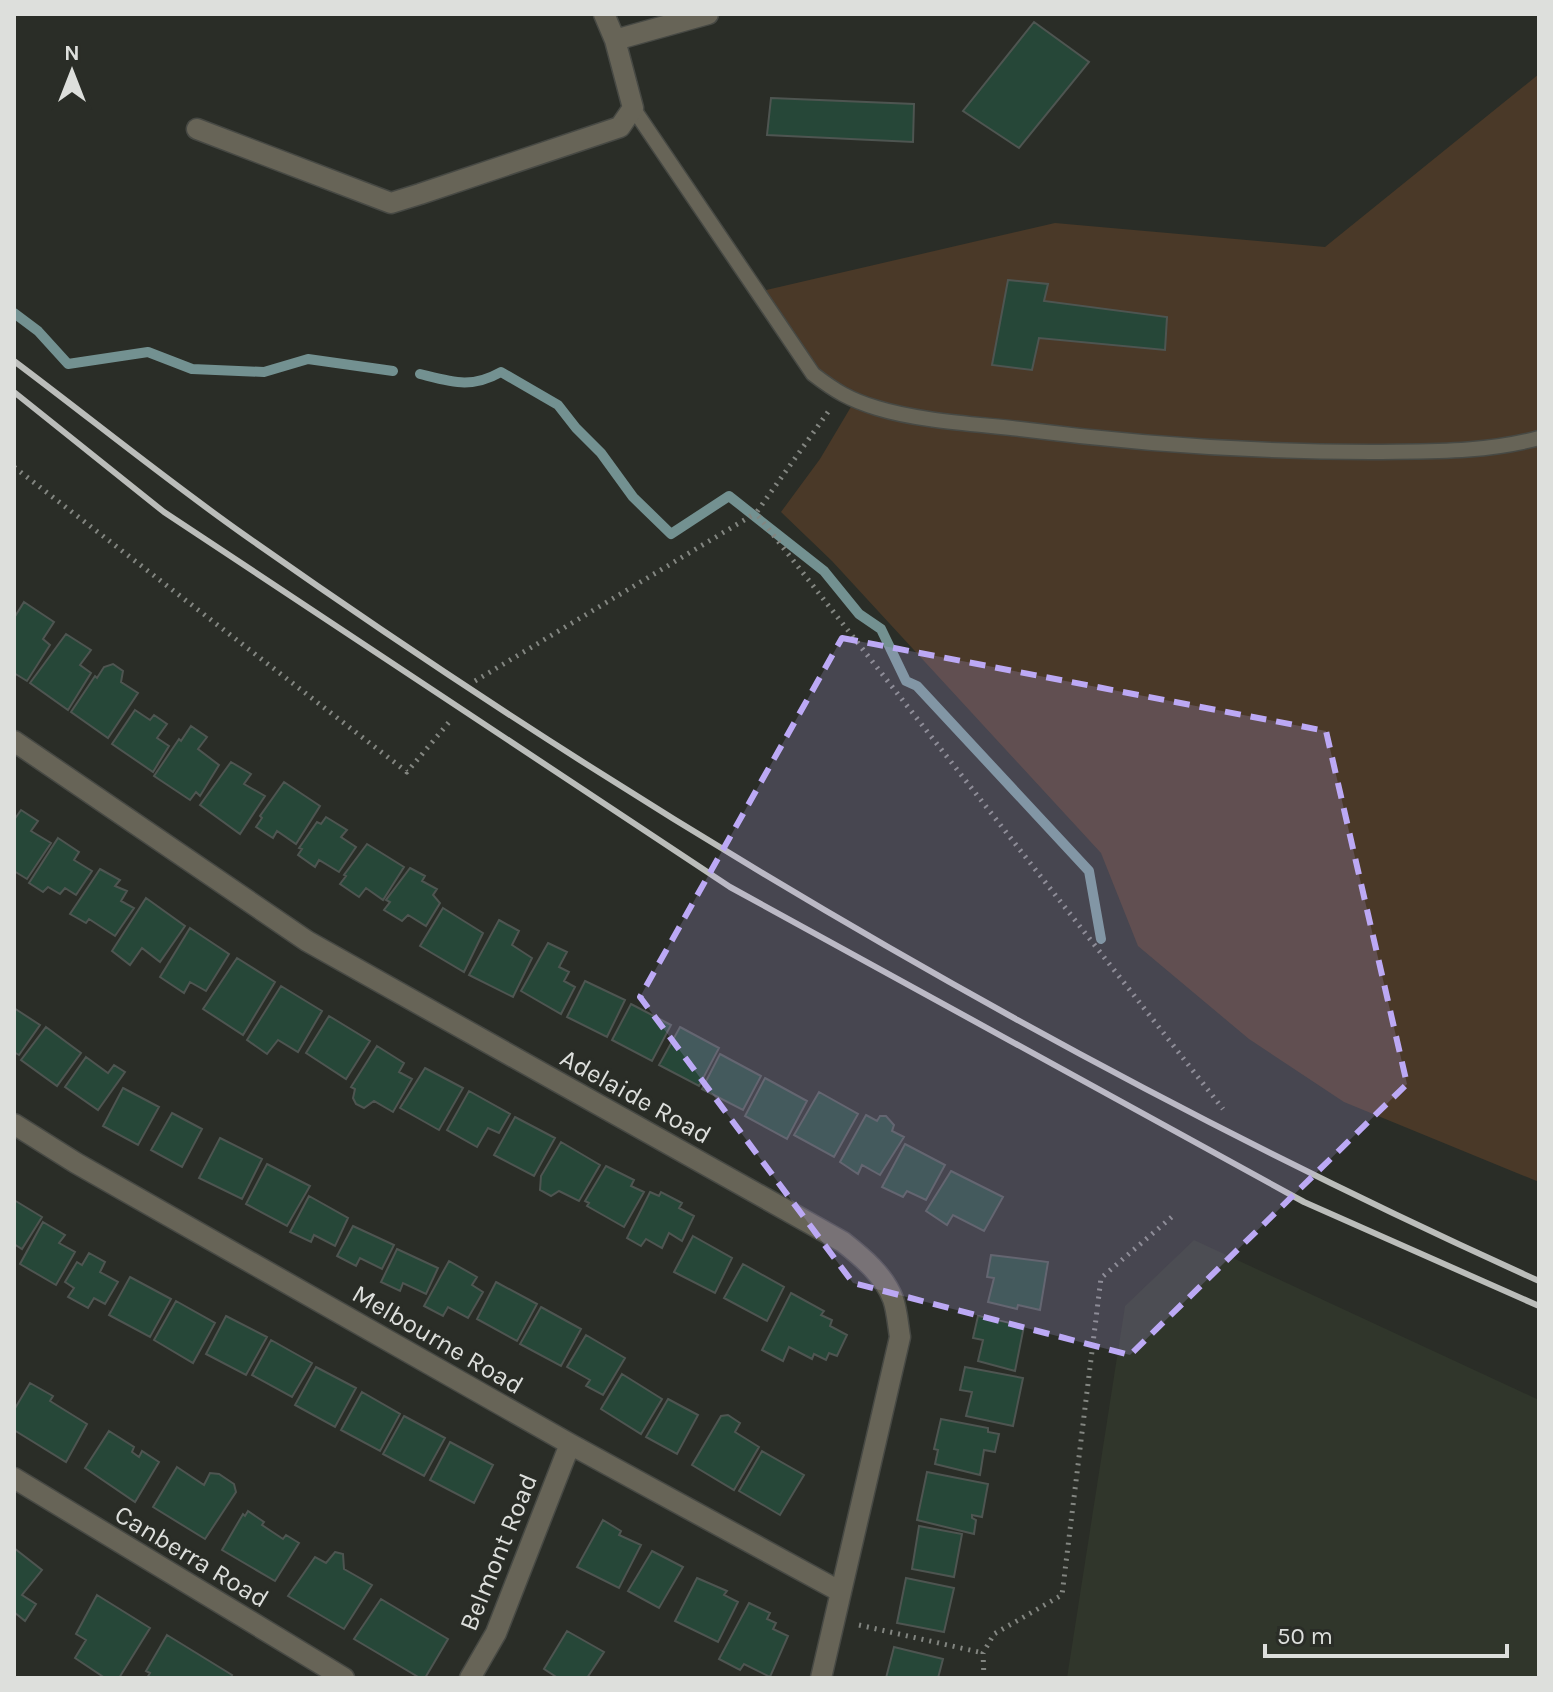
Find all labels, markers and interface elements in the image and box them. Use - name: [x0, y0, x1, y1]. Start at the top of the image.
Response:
- north arrow: [32, 32, 112, 112]
- text: N: [64, 40, 80, 66]
- street label: Adelaide Road: [555, 1042, 717, 1151]
- street label: Melbourne Road: [347, 1278, 529, 1401]
- street label: Belmont Road: [453, 1469, 544, 1635]
- street label: Canberra Road: [109, 1498, 274, 1614]
- scale bar: [1265, 1608, 1507, 1658]
- text: 50 m: [1277, 1622, 1333, 1650]

